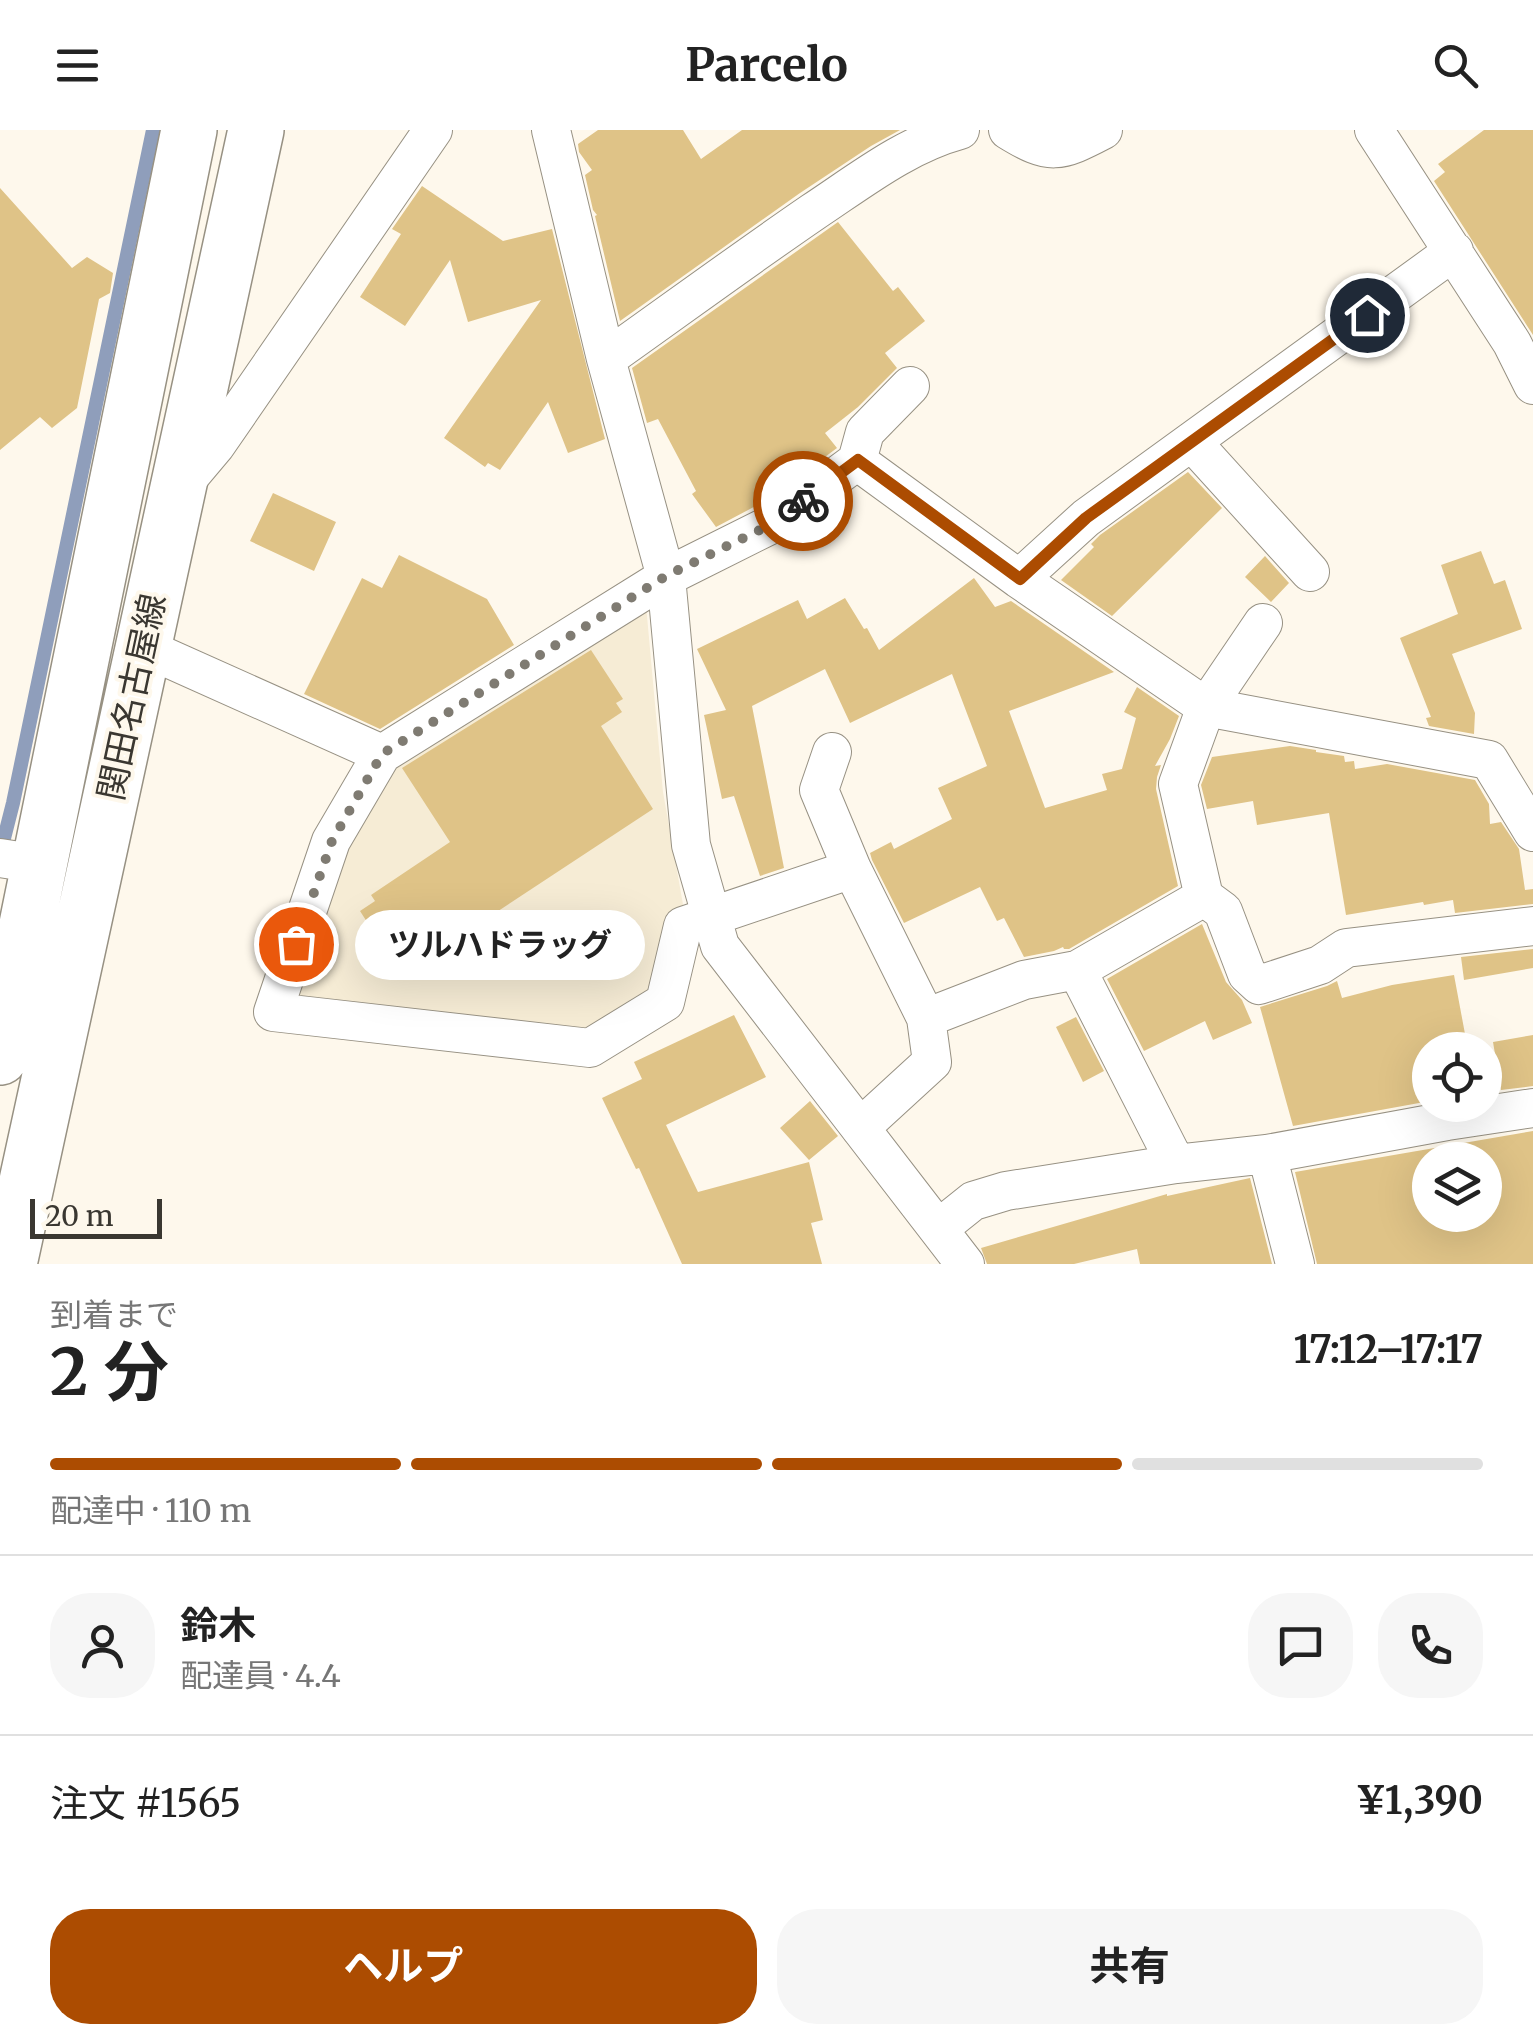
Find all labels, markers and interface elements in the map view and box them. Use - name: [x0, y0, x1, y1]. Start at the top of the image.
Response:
- text: Parcelo: [685, 37, 848, 93]
- icon: menu: [50, 38, 105, 93]
- icon: search: [1428, 38, 1483, 93]
- pin: [1325, 273, 1410, 358]
- icon: home: [1340, 288, 1395, 343]
- courier: [753, 451, 853, 551]
- icon: bike: [776, 474, 831, 529]
- street label: 関田名古屋線: [89, 590, 175, 804]
- pin: [254, 902, 339, 987]
- callout: ツルハドラッグ: [356, 909, 646, 979]
- icon: bag: [269, 917, 324, 972]
- text: ツルハドラッグ: [388, 925, 612, 965]
- map controls: [1412, 1032, 1502, 1232]
- button: locate: [1412, 1032, 1502, 1122]
- button: layers: [1412, 1142, 1502, 1232]
- scale bar: [30, 1194, 162, 1238]
- text: 20 m: [45, 1198, 114, 1234]
- text: 到着まで: [50, 1295, 178, 1335]
- text: 17:12–17:17: [1294, 1326, 1483, 1373]
- text: 2 分: [50, 1331, 169, 1413]
- text: 配達中 · 110 m: [50, 1491, 251, 1531]
- button: person: [50, 1593, 155, 1698]
- button: chat: [1248, 1593, 1353, 1698]
- button: phone: [1378, 1593, 1483, 1698]
- text: 鈴木: [180, 1602, 256, 1649]
- text: 配達員 · 4.4: [180, 1656, 341, 1696]
- text: ¥1,390: [1356, 1777, 1483, 1824]
- text: 注文 #1565: [50, 1780, 241, 1827]
- button: ヘルプ: [50, 1909, 757, 2024]
- button: 共有: [777, 1909, 1483, 2024]

